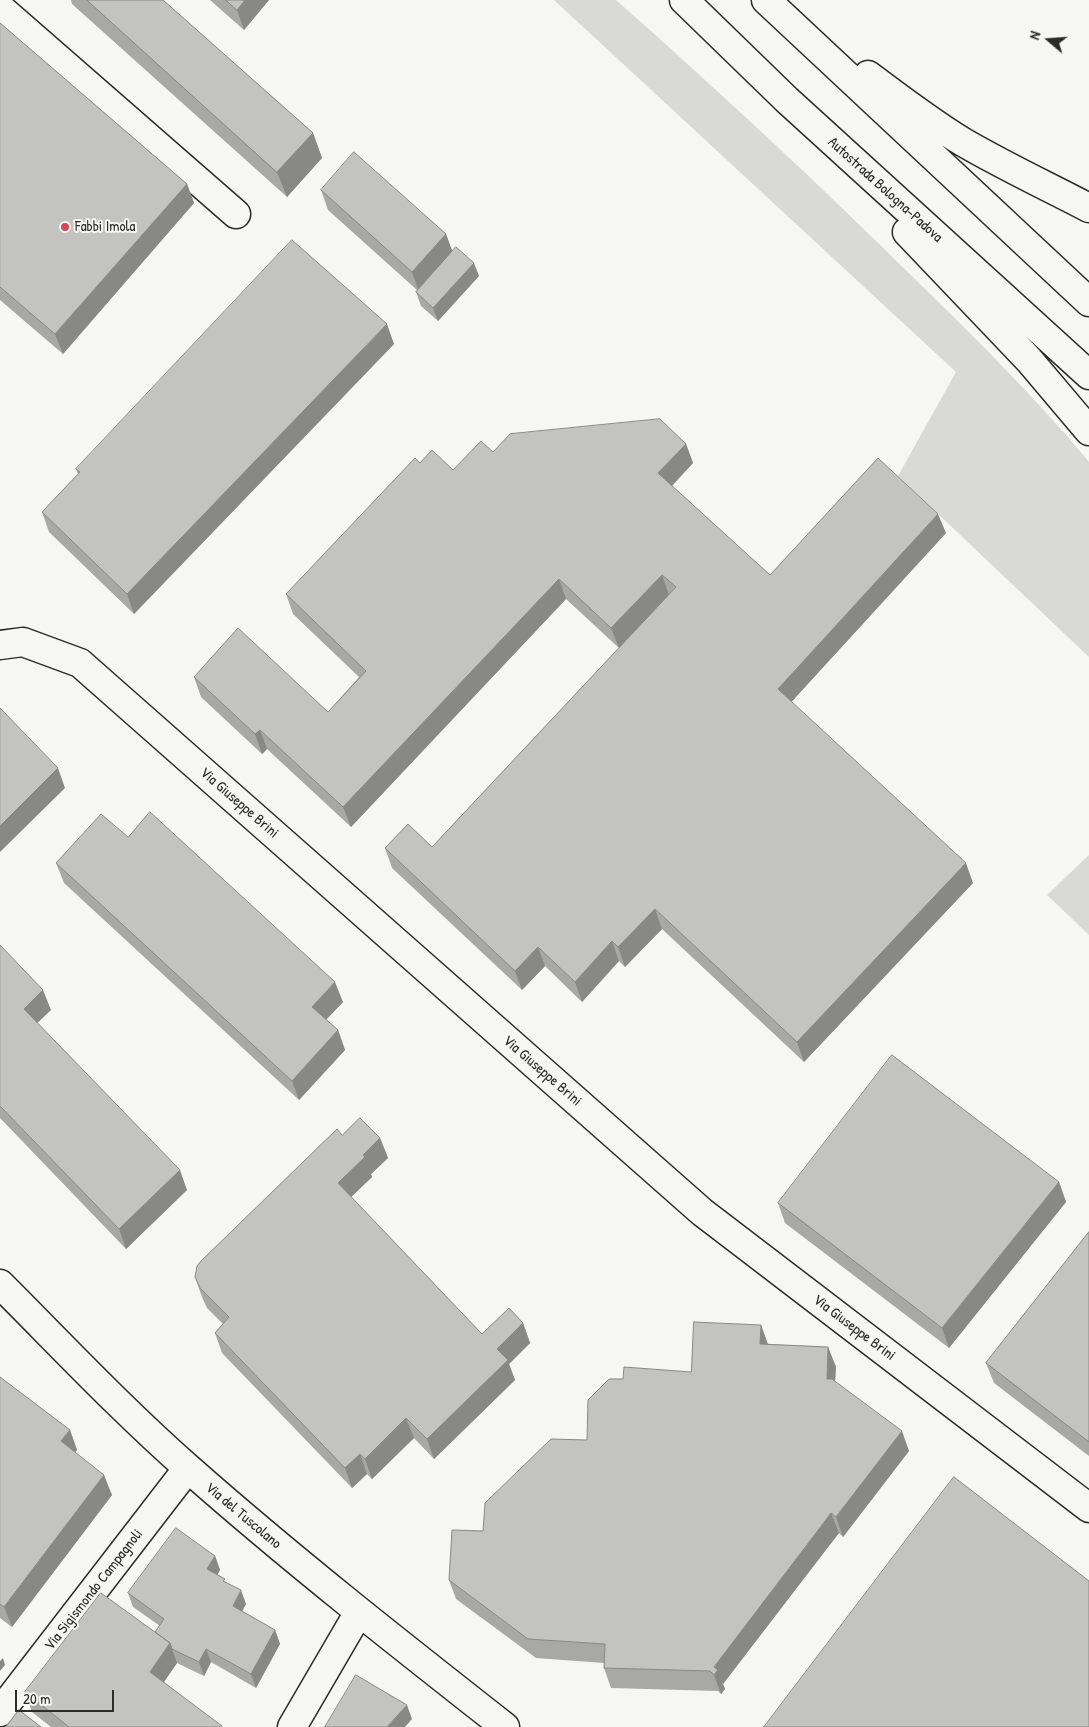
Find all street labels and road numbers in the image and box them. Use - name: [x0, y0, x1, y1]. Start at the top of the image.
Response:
- street label: Autostrada Bologna-Padova: [824, 134, 946, 246]
- street label: Via Giuseppe Brini: [196, 764, 282, 842]
- street label: Via Giuseppe Brini: [499, 1032, 585, 1110]
- street label: Via Giuseppe Brini: [809, 1291, 899, 1365]
- street label: Via del Tuscolano: [201, 1479, 285, 1553]
- street label: Via Sigismondo Campagnoli: [41, 1526, 147, 1654]

